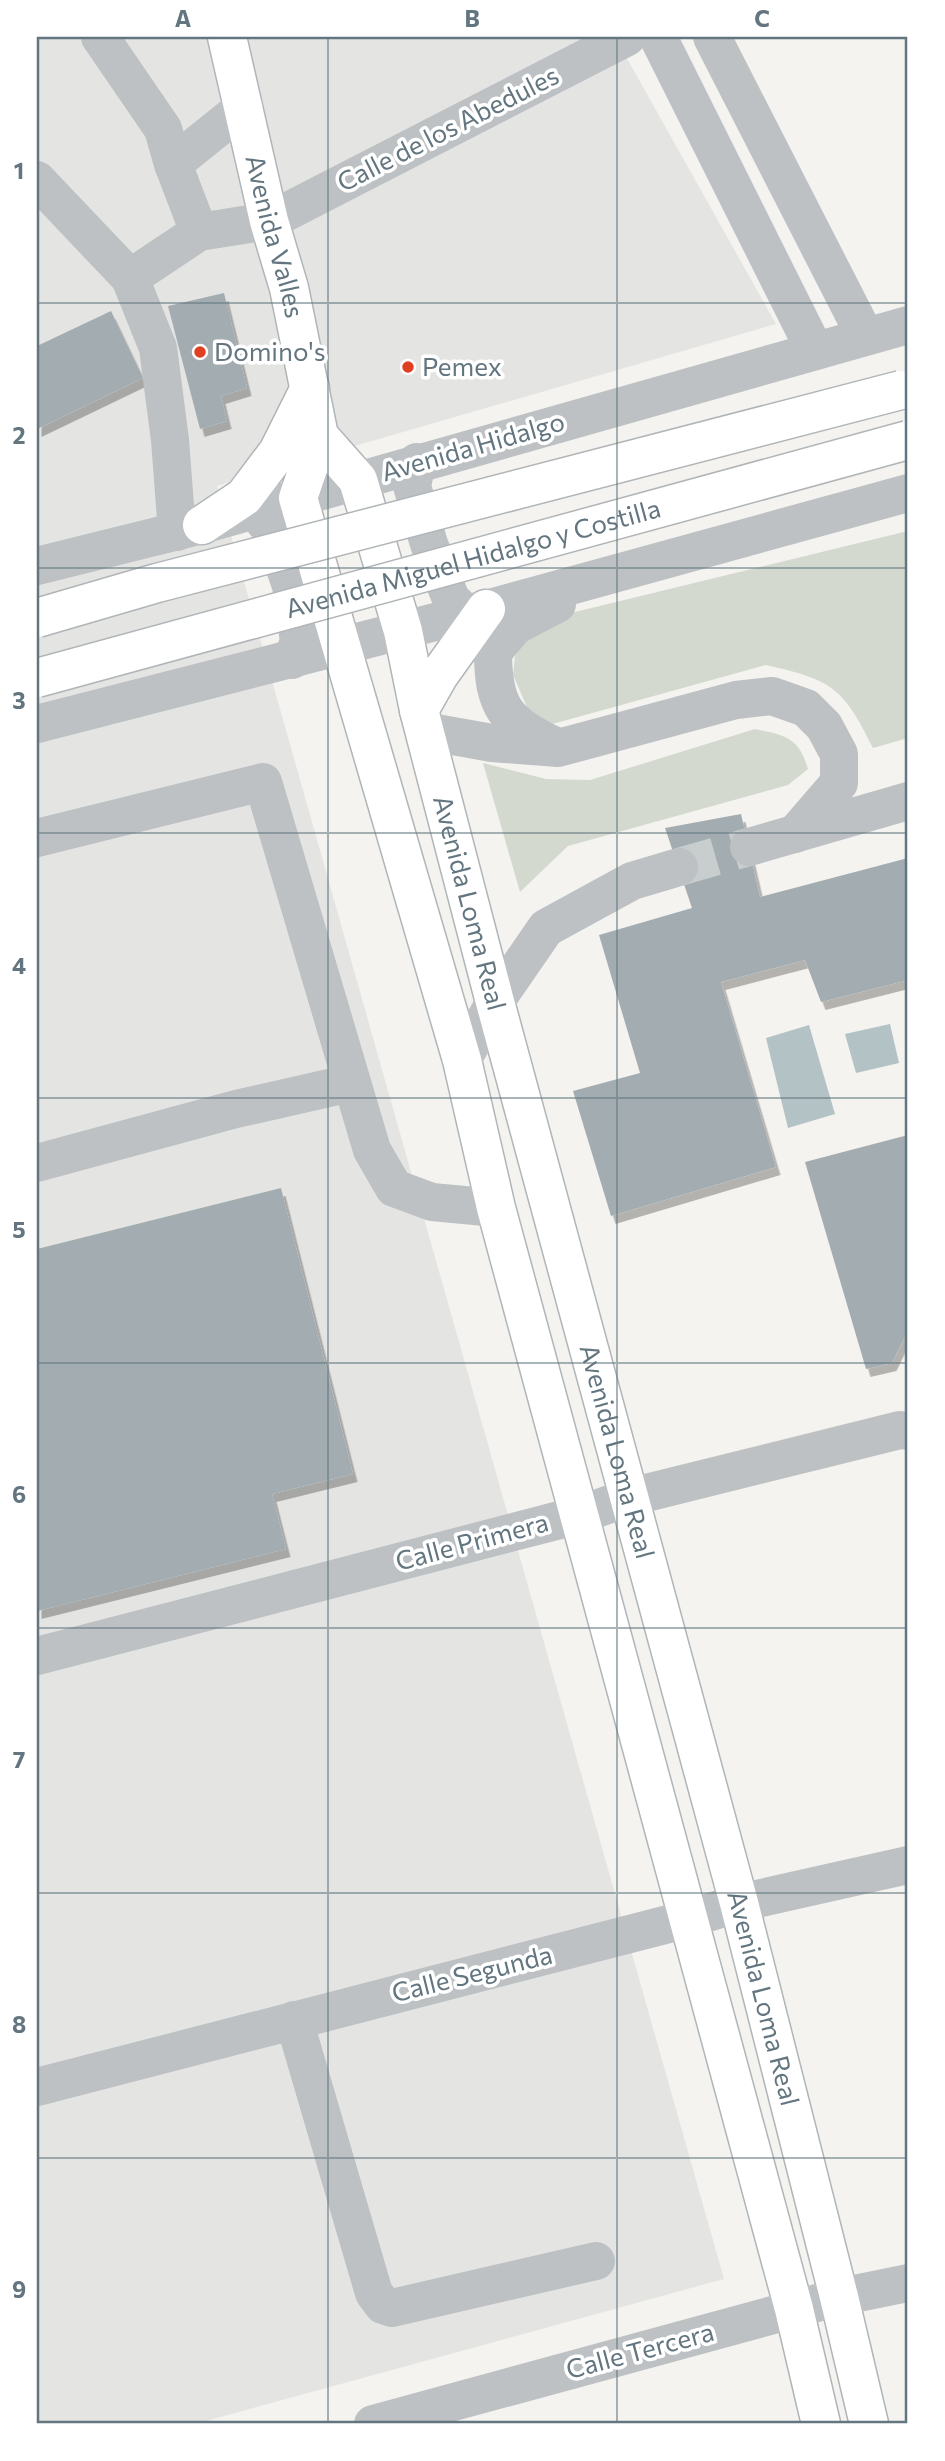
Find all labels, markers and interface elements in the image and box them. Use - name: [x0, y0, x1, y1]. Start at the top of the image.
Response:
- text: A: [175, 4, 192, 32]
- text: B: [464, 4, 480, 32]
- text: C: [754, 4, 770, 32]
- street label: Calle de los Abedules: [331, 58, 563, 197]
- street label: Avenida Valles: [240, 151, 312, 320]
- text: 1: [14, 156, 24, 184]
- place label: Domino's: [214, 335, 326, 366]
- marker: Domino's: [192, 344, 208, 360]
- place label: Pemex: [422, 350, 502, 381]
- marker: Pemex: [400, 359, 416, 375]
- street label: Avenida Hidalgo: [377, 405, 568, 487]
- text: 2: [12, 421, 26, 449]
- street label: Avenida Miguel Hidalgo y Costilla: [282, 491, 664, 623]
- text: 3: [12, 686, 26, 714]
- street label: Avenida Loma Real: [428, 792, 514, 1014]
- text: 4: [12, 951, 26, 979]
- text: 5: [12, 1215, 26, 1243]
- street label: Avenida Loma Real: [574, 1340, 662, 1562]
- text: 6: [12, 1480, 26, 1508]
- street label: Calle Primera: [392, 1505, 551, 1576]
- text: 7: [13, 1745, 25, 1773]
- street label: Avenida Loma Real: [722, 1887, 807, 2109]
- street label: Calle Segunda: [388, 1938, 555, 2007]
- text: 8: [12, 2010, 26, 2038]
- text: 9: [12, 2275, 26, 2303]
- street label: Calle Tercera: [562, 2315, 717, 2384]

